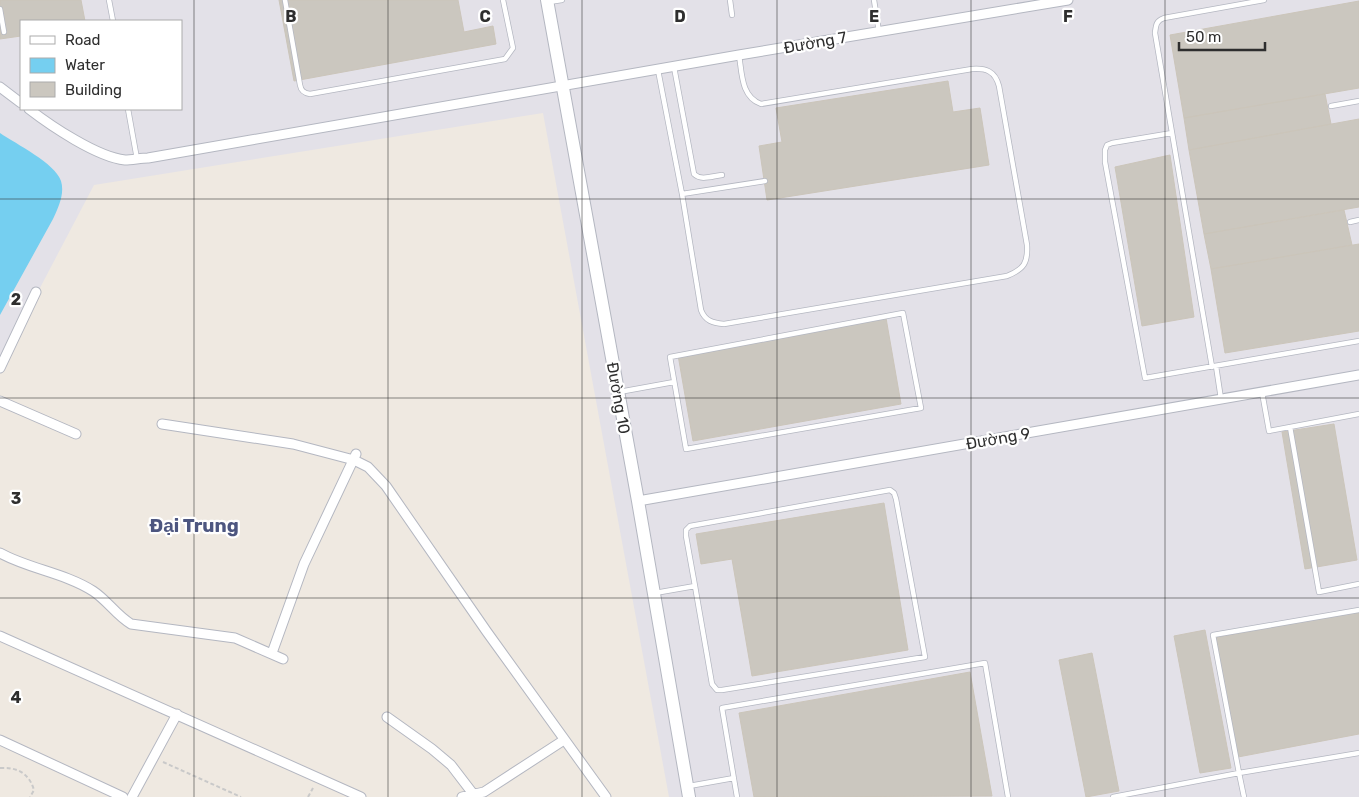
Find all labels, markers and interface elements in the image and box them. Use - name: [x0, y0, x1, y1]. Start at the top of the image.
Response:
- text: B: [285, 7, 297, 26]
- text: C: [479, 7, 491, 26]
- text: D: [674, 7, 686, 26]
- text: E: [869, 7, 879, 26]
- text: F: [1063, 7, 1073, 26]
- legend: [20, 20, 182, 110]
- scale bar: [1179, 20, 1265, 52]
- street label: Đường 7: [782, 28, 848, 57]
- text: 50 m: [1186, 28, 1221, 46]
- text: Road: [65, 31, 101, 49]
- text: Water: [65, 56, 105, 74]
- text: Building: [65, 81, 122, 99]
- text: 2: [11, 290, 21, 309]
- street label: Đường 10: [603, 361, 634, 435]
- street label: Đường 9: [964, 423, 1032, 453]
- text: 3: [11, 489, 21, 508]
- district label: Đại Trung: [149, 514, 239, 537]
- text: 4: [11, 688, 22, 707]

